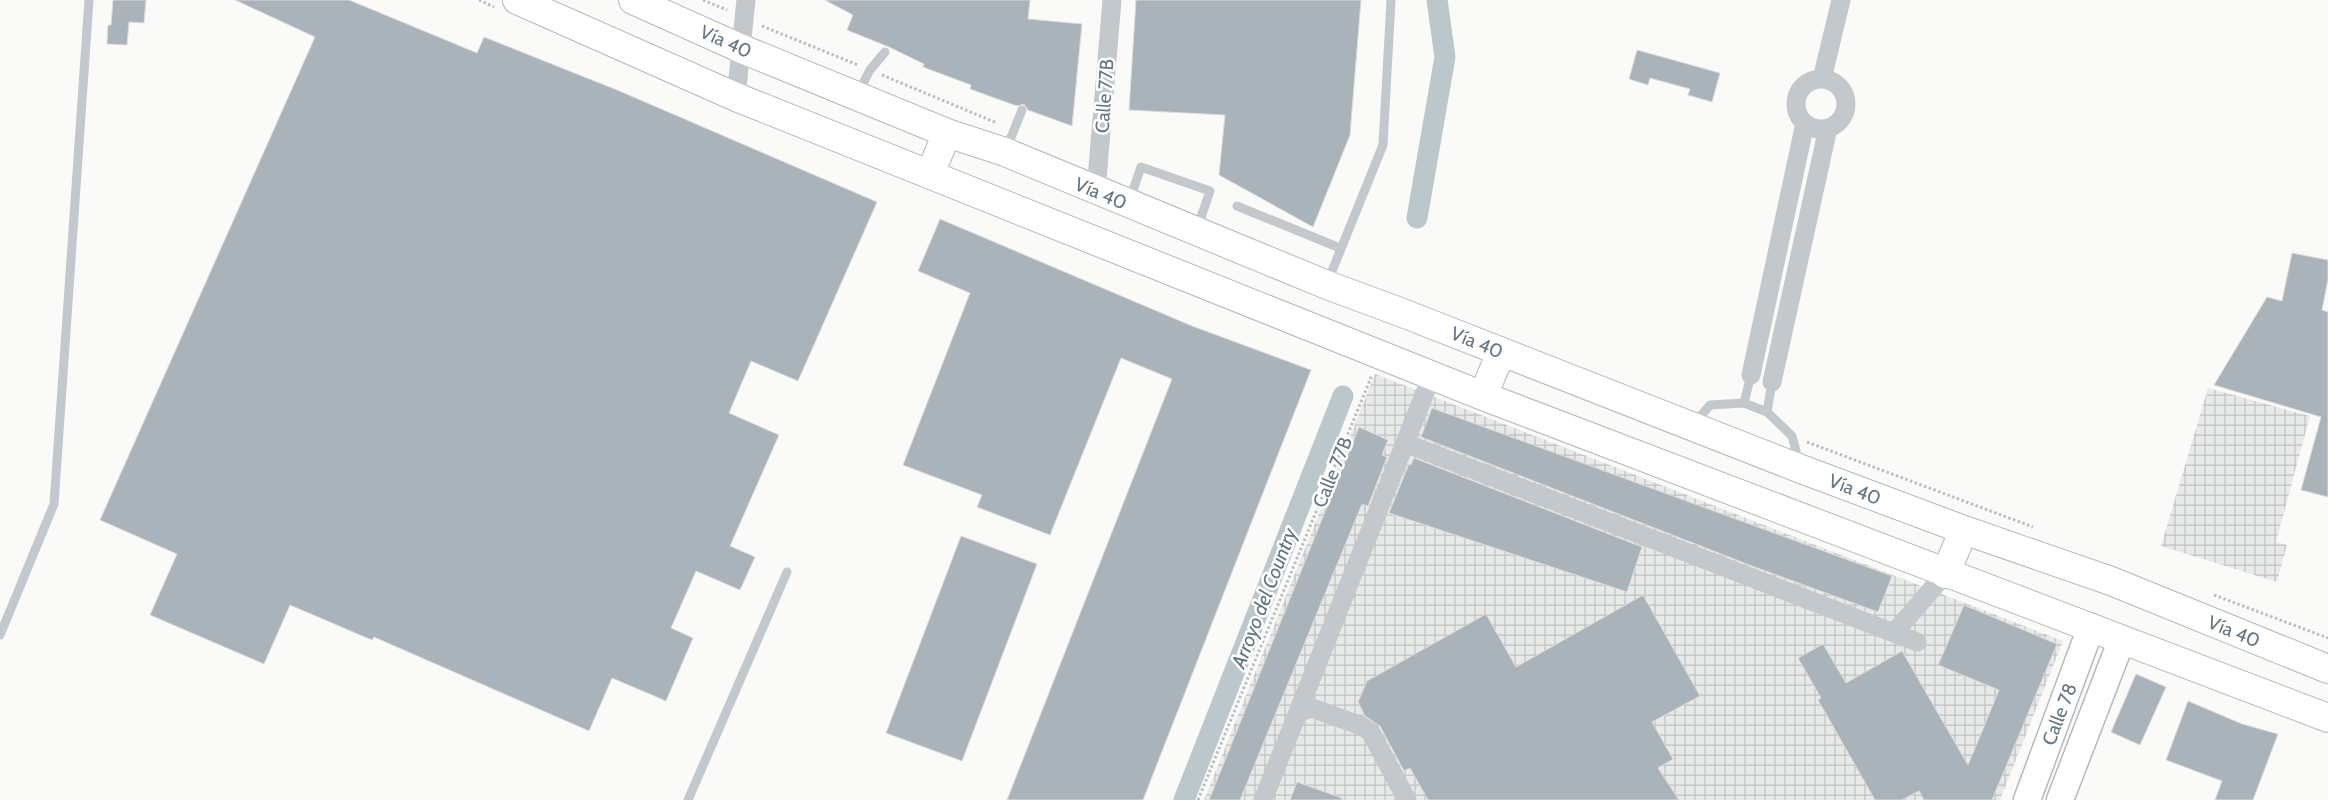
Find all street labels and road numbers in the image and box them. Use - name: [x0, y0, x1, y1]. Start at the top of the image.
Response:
- street label: Vía 40: [696, 20, 755, 63]
- street label: Calle 77B: [1090, 58, 1119, 134]
- street label: Vía 40: [1071, 172, 1130, 215]
- street label: Vía 40: [1447, 322, 1506, 363]
- street label: Calle 77B: [1308, 433, 1357, 511]
- street label: Vía 40: [1825, 469, 1884, 510]
- street label: Vía 40: [2204, 611, 2263, 652]
- street label: Calle 78: [2037, 680, 2082, 749]

